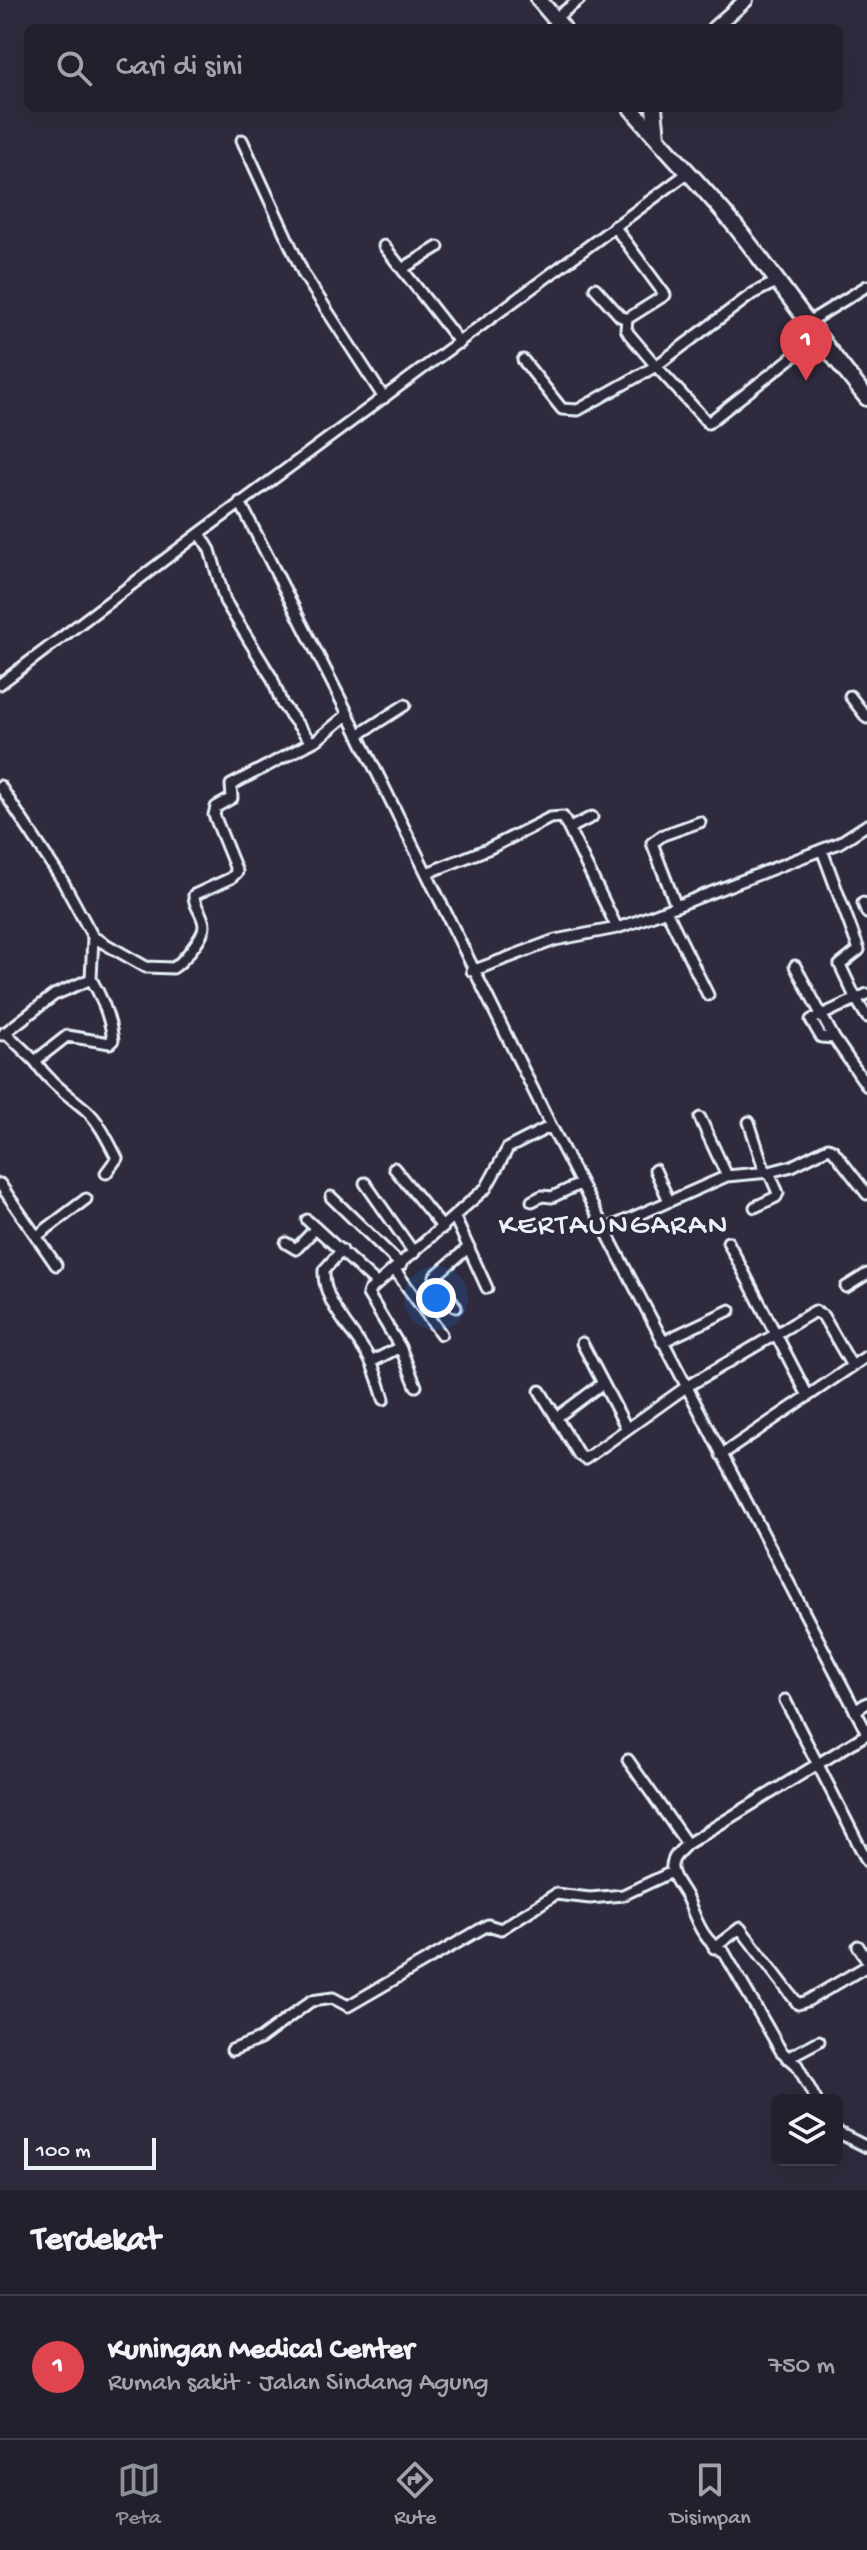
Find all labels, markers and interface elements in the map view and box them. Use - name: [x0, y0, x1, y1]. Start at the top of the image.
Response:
- search box: [24, 24, 843, 112]
- icon: search: [52, 46, 96, 90]
- text: Cari di sini: [116, 51, 243, 86]
- pin: 1: [780, 315, 832, 381]
- district label: KERTAUNGARAN: [499, 1210, 729, 1245]
- your location: [416, 1278, 456, 1318]
- map controls: [771, 2094, 843, 2166]
- button: layers: [771, 2094, 843, 2166]
- scale bar: [24, 2134, 156, 2170]
- text: 100 m: [36, 2139, 91, 2165]
- text: Terdekat: [32, 2222, 160, 2262]
- text: Kuningan Medical Center: [108, 2334, 414, 2369]
- text: 1: [53, 2352, 63, 2383]
- text: 750 m: [768, 2352, 835, 2383]
- text: Rumah sakit · Jalan Sindang Agung: [108, 2369, 489, 2400]
- tab: Peta: [116, 2458, 161, 2532]
- tab: Rute: [393, 2458, 437, 2532]
- tab: Disimpan: [670, 2458, 751, 2532]

